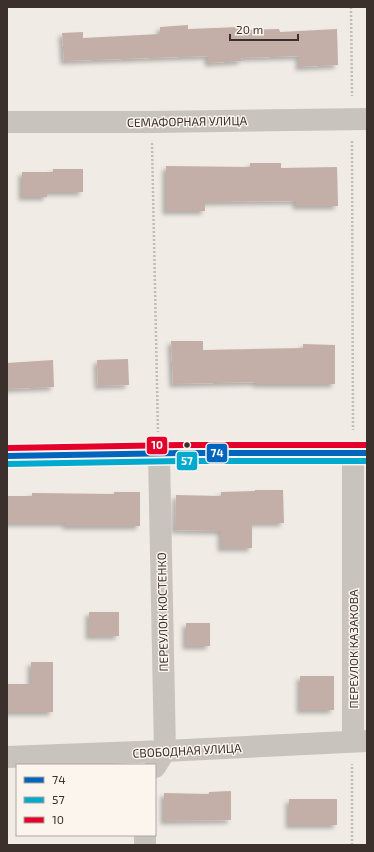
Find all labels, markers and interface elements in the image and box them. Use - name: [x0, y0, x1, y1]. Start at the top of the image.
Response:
- scale bar: [230, 16, 298, 42]
- text: 20 m: [236, 22, 263, 36]
- street label: СЕМАФОРНАЯ УЛИЦА: [127, 113, 248, 129]
- line badge: 10: [146, 436, 168, 455]
- text: 10: [151, 438, 163, 451]
- unlabelled marker: [182, 440, 192, 450]
- line badge: 74: [206, 443, 228, 463]
- text: 74: [211, 446, 223, 459]
- line badge: 57: [176, 451, 198, 471]
- text: 57: [181, 454, 193, 467]
- street label: ПЕРЕУЛОК КОСТЕНКО: [154, 552, 170, 672]
- street label: ПЕРЕУЛОК КАЗАКОВА: [346, 589, 360, 709]
- street label: СВОБОДНАЯ УЛИЦА: [132, 740, 242, 760]
- legend: [16, 764, 156, 836]
- text: 74: [52, 772, 66, 786]
- text: 57: [52, 792, 65, 806]
- text: 10: [52, 812, 64, 826]

